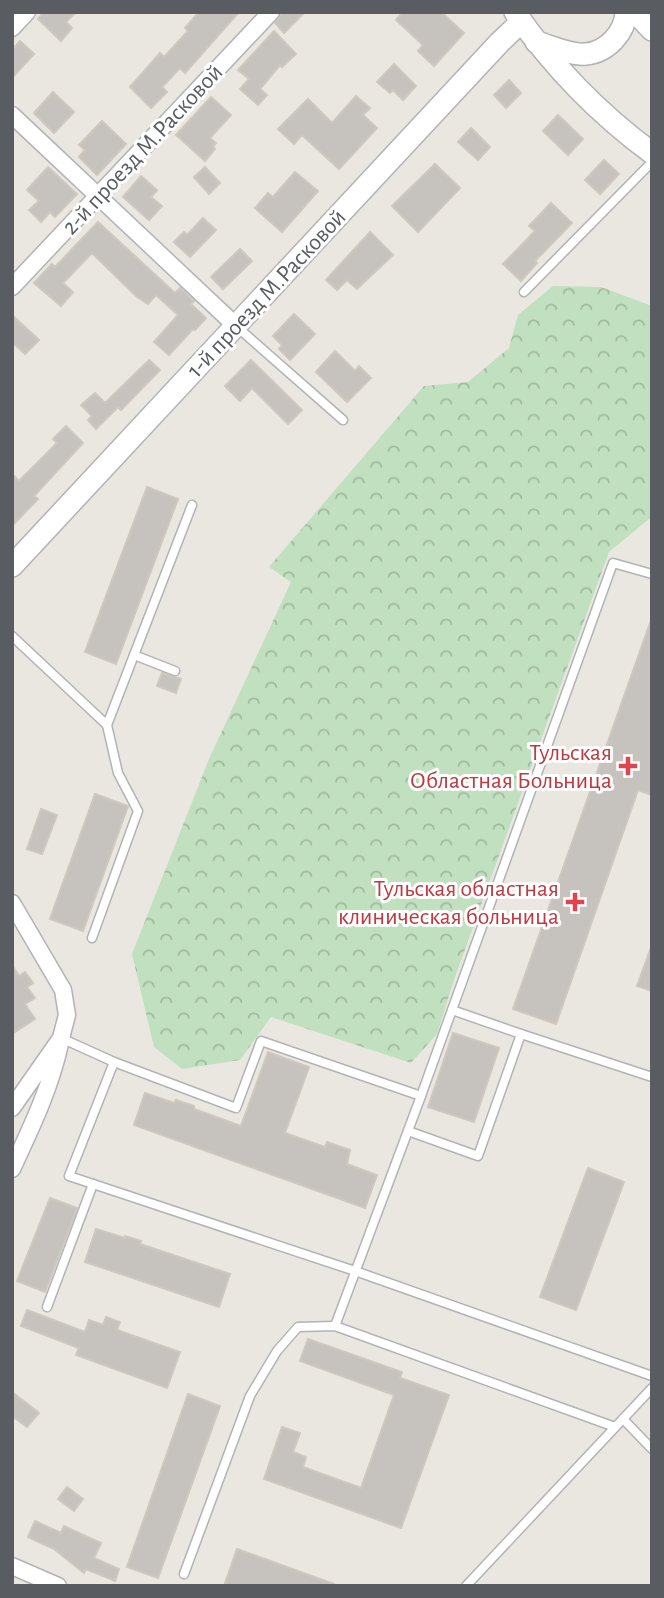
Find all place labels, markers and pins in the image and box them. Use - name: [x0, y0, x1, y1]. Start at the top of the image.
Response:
- place label: Тульская Областная Больница: [410, 741, 612, 793]
- marker: Тульская Областная Больница: [618, 756, 638, 776]
- place label: Тульская областная клиническая больница: [338, 877, 559, 929]
- marker: Тульская областная клиническая больница: [565, 892, 585, 912]

